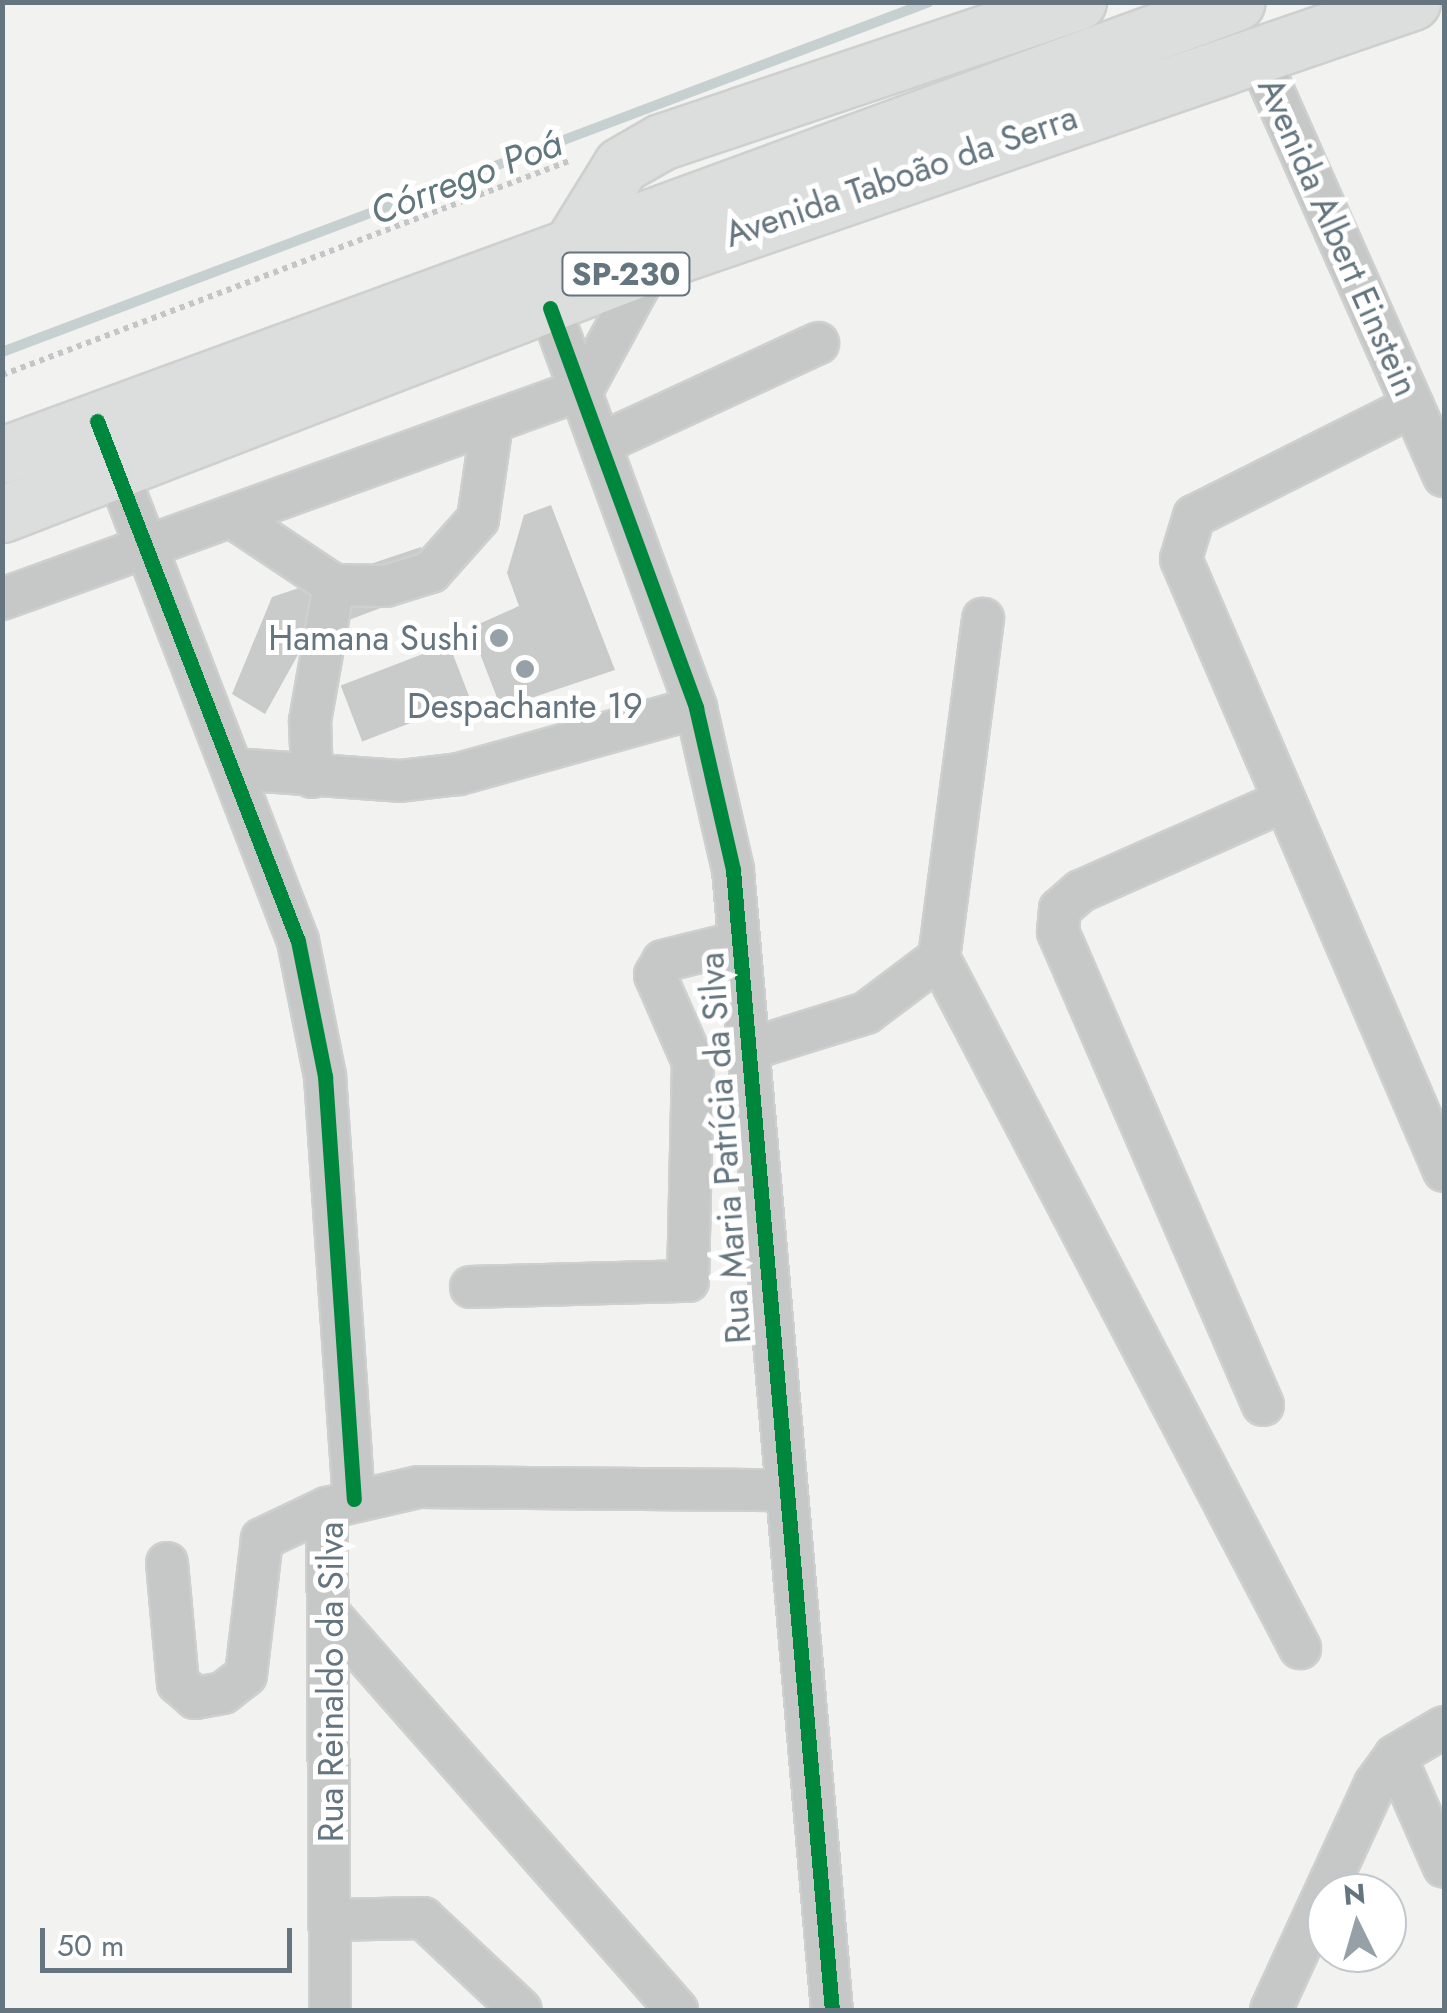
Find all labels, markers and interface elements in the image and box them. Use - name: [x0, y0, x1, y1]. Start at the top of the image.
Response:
- street label: Avenida Albert Einstein: [1249, 71, 1427, 403]
- street label: Avenida Taboão da Serra: [719, 96, 1083, 256]
- water label: Córrego Poá: [364, 120, 568, 234]
- road number: SP-230: [561, 247, 691, 301]
- place label: Hamana Sushi: [268, 617, 479, 659]
- marker: Hamana Sushi: [488, 627, 510, 649]
- marker: Despachante 19: [514, 658, 536, 680]
- place label: Despachante 19: [407, 685, 643, 727]
- street label: Rua Maria Patrícia da Silva: [690, 951, 760, 1345]
- street label: Rua Reinaldo da Silva: [310, 1522, 352, 1842]
- north arrow: [1307, 1873, 1407, 1973]
- text: N: [1342, 1873, 1367, 1916]
- scale bar: [45, 1908, 298, 1970]
- text: 50 m: [57, 1924, 124, 1967]

